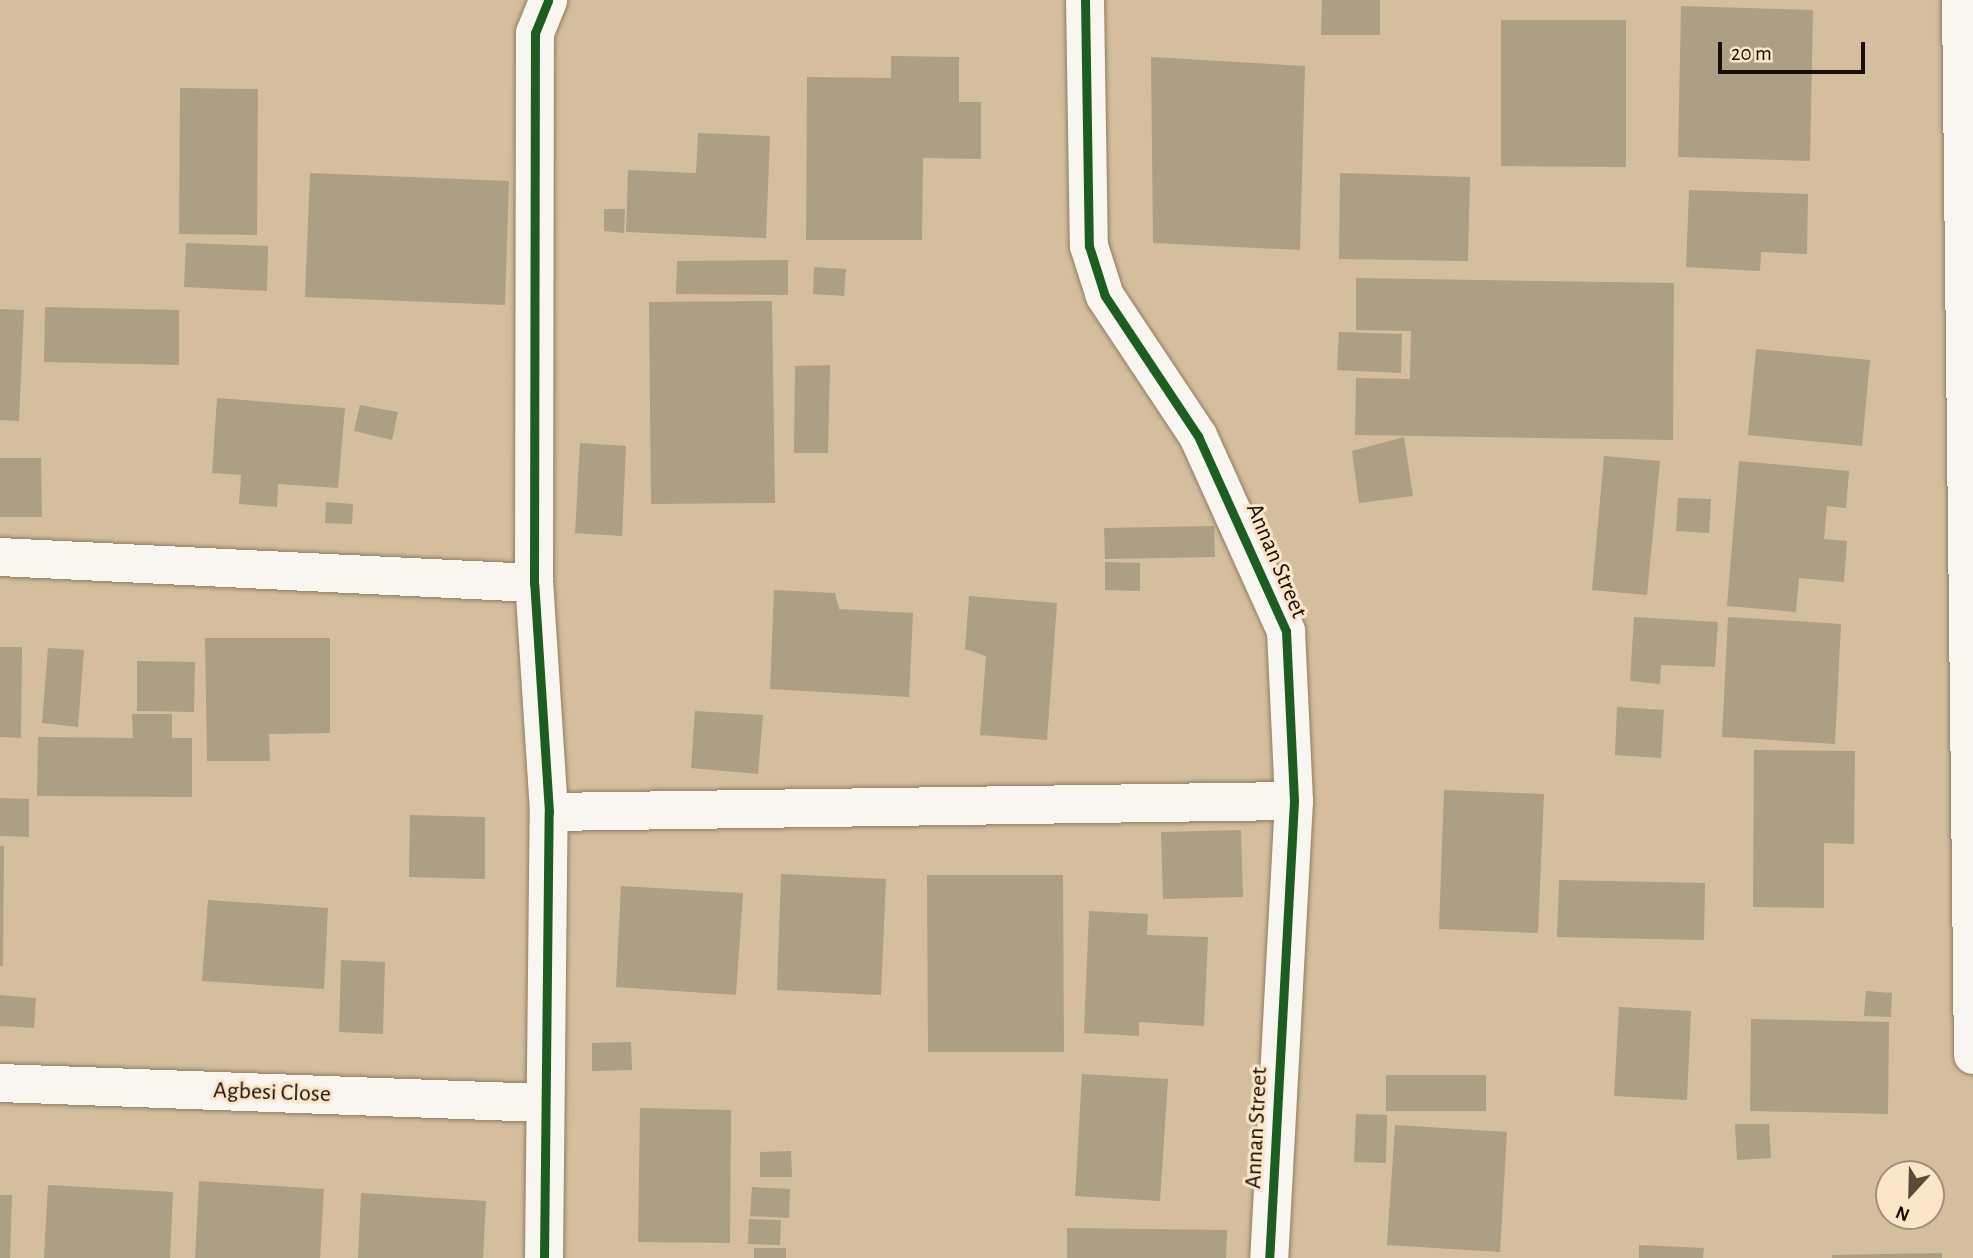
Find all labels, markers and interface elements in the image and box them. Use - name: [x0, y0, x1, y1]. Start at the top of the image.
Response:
- scale bar: [1721, 28, 1868, 72]
- text: 20 m: [1731, 43, 1772, 64]
- street label: Annan Street: [1239, 499, 1313, 623]
- street label: Annan Street: [1239, 1066, 1275, 1190]
- street label: Agbesi Close: [213, 1077, 331, 1109]
- north arrow: [1875, 1160, 1945, 1230]
- text: N: [1893, 1202, 1912, 1224]

